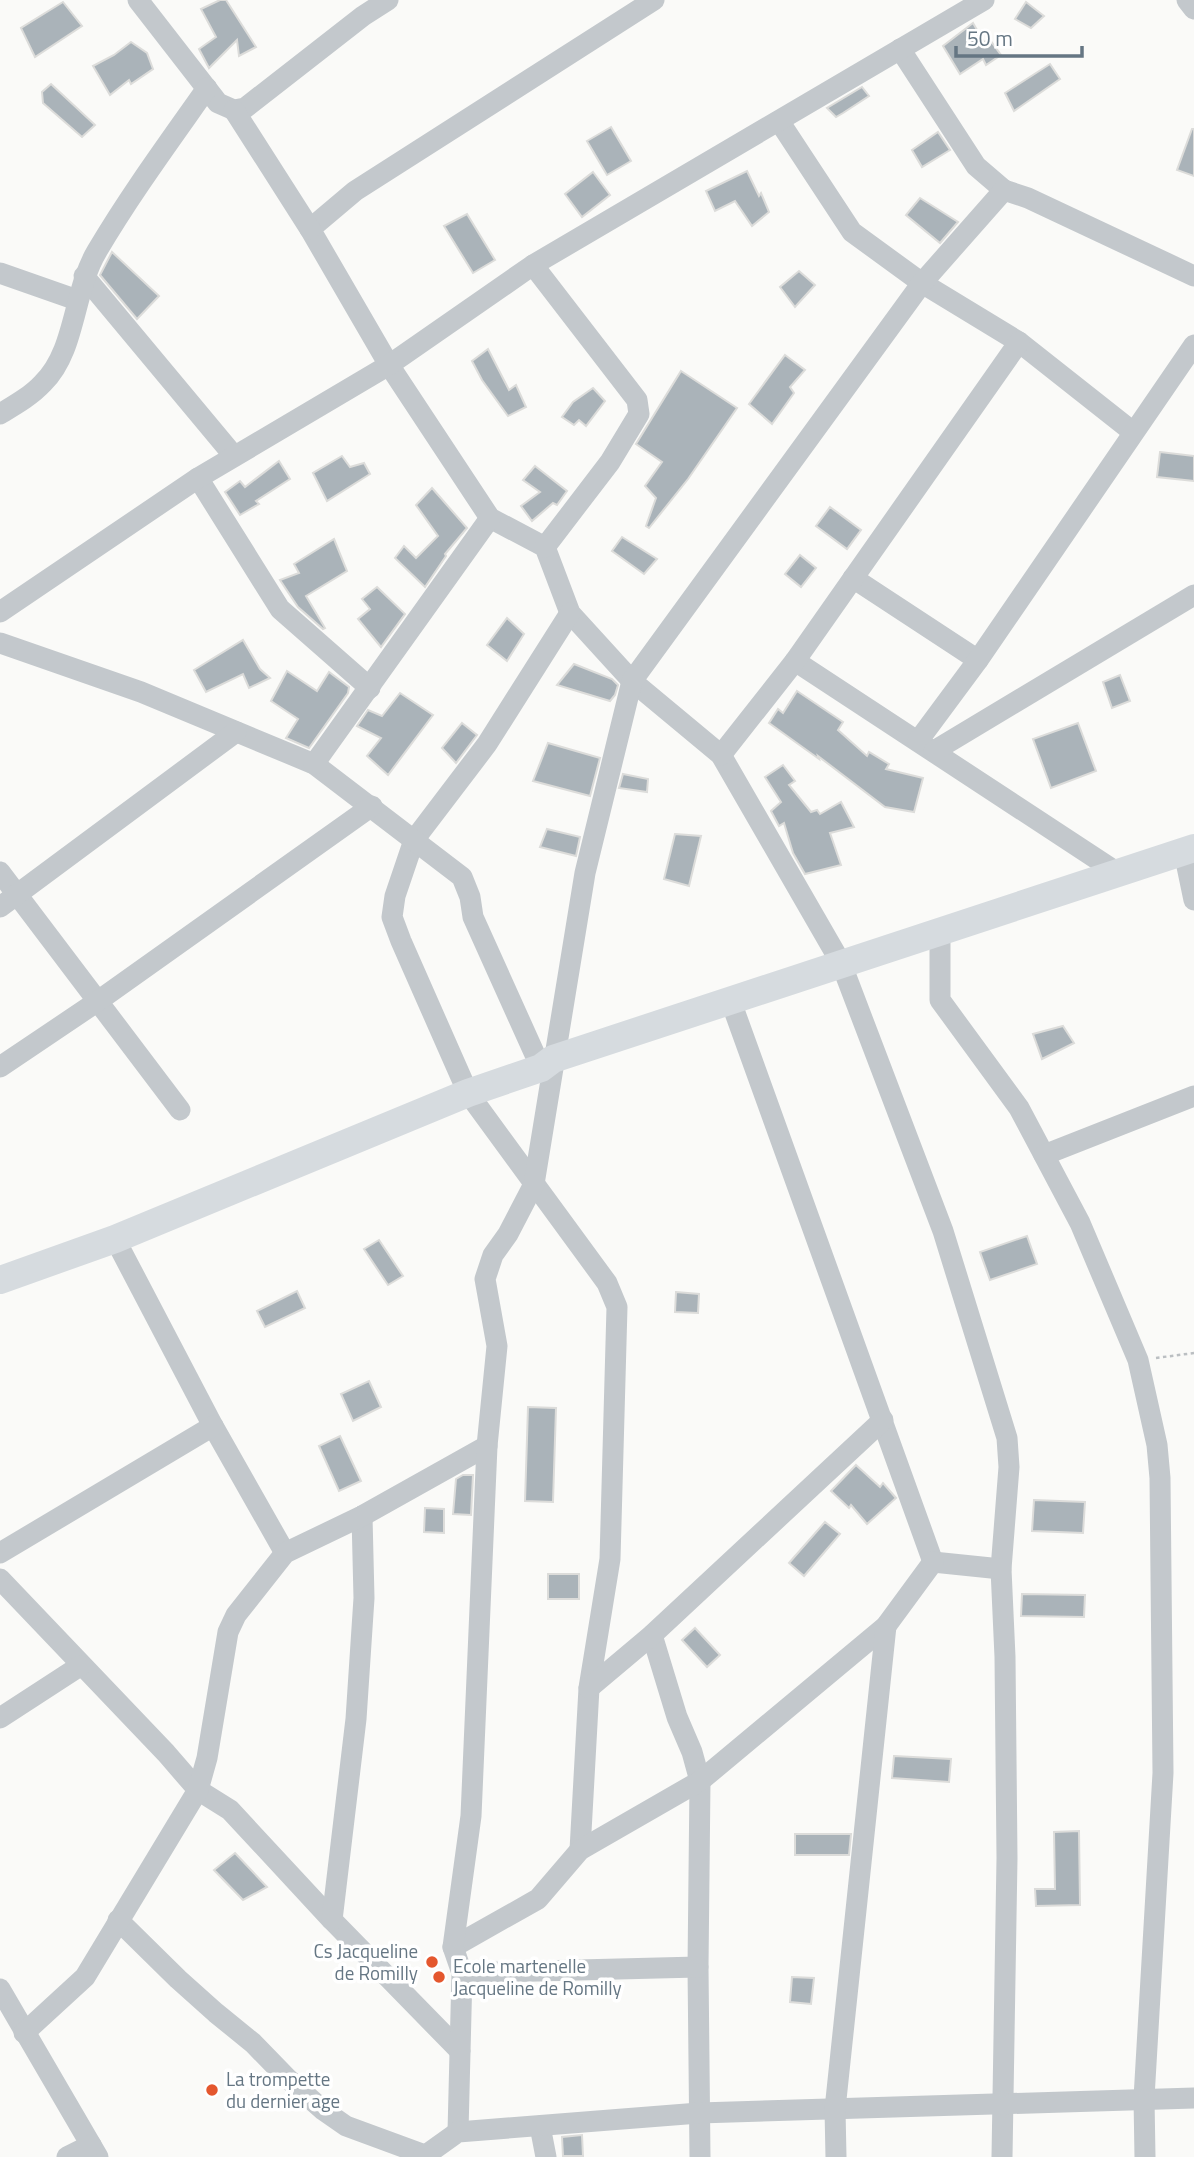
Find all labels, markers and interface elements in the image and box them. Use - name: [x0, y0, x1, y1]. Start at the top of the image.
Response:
- scale bar: [956, 14, 1082, 58]
- text: 50 m: [967, 22, 1013, 54]
- place label: Cs Jacqueline de Romilly: [313, 1936, 418, 1987]
- place label: Ecole martenelle Jacqueline de Romilly: [453, 1951, 622, 2002]
- marker: Cs Jacqueline de Romilly: [424, 1954, 440, 1970]
- marker: Ecole martenelle Jacqueline de Romilly: [431, 1969, 447, 1985]
- place label: La trompette du dernier age: [226, 2064, 340, 2115]
- marker: La trompette du dernier age: [204, 2082, 220, 2098]

